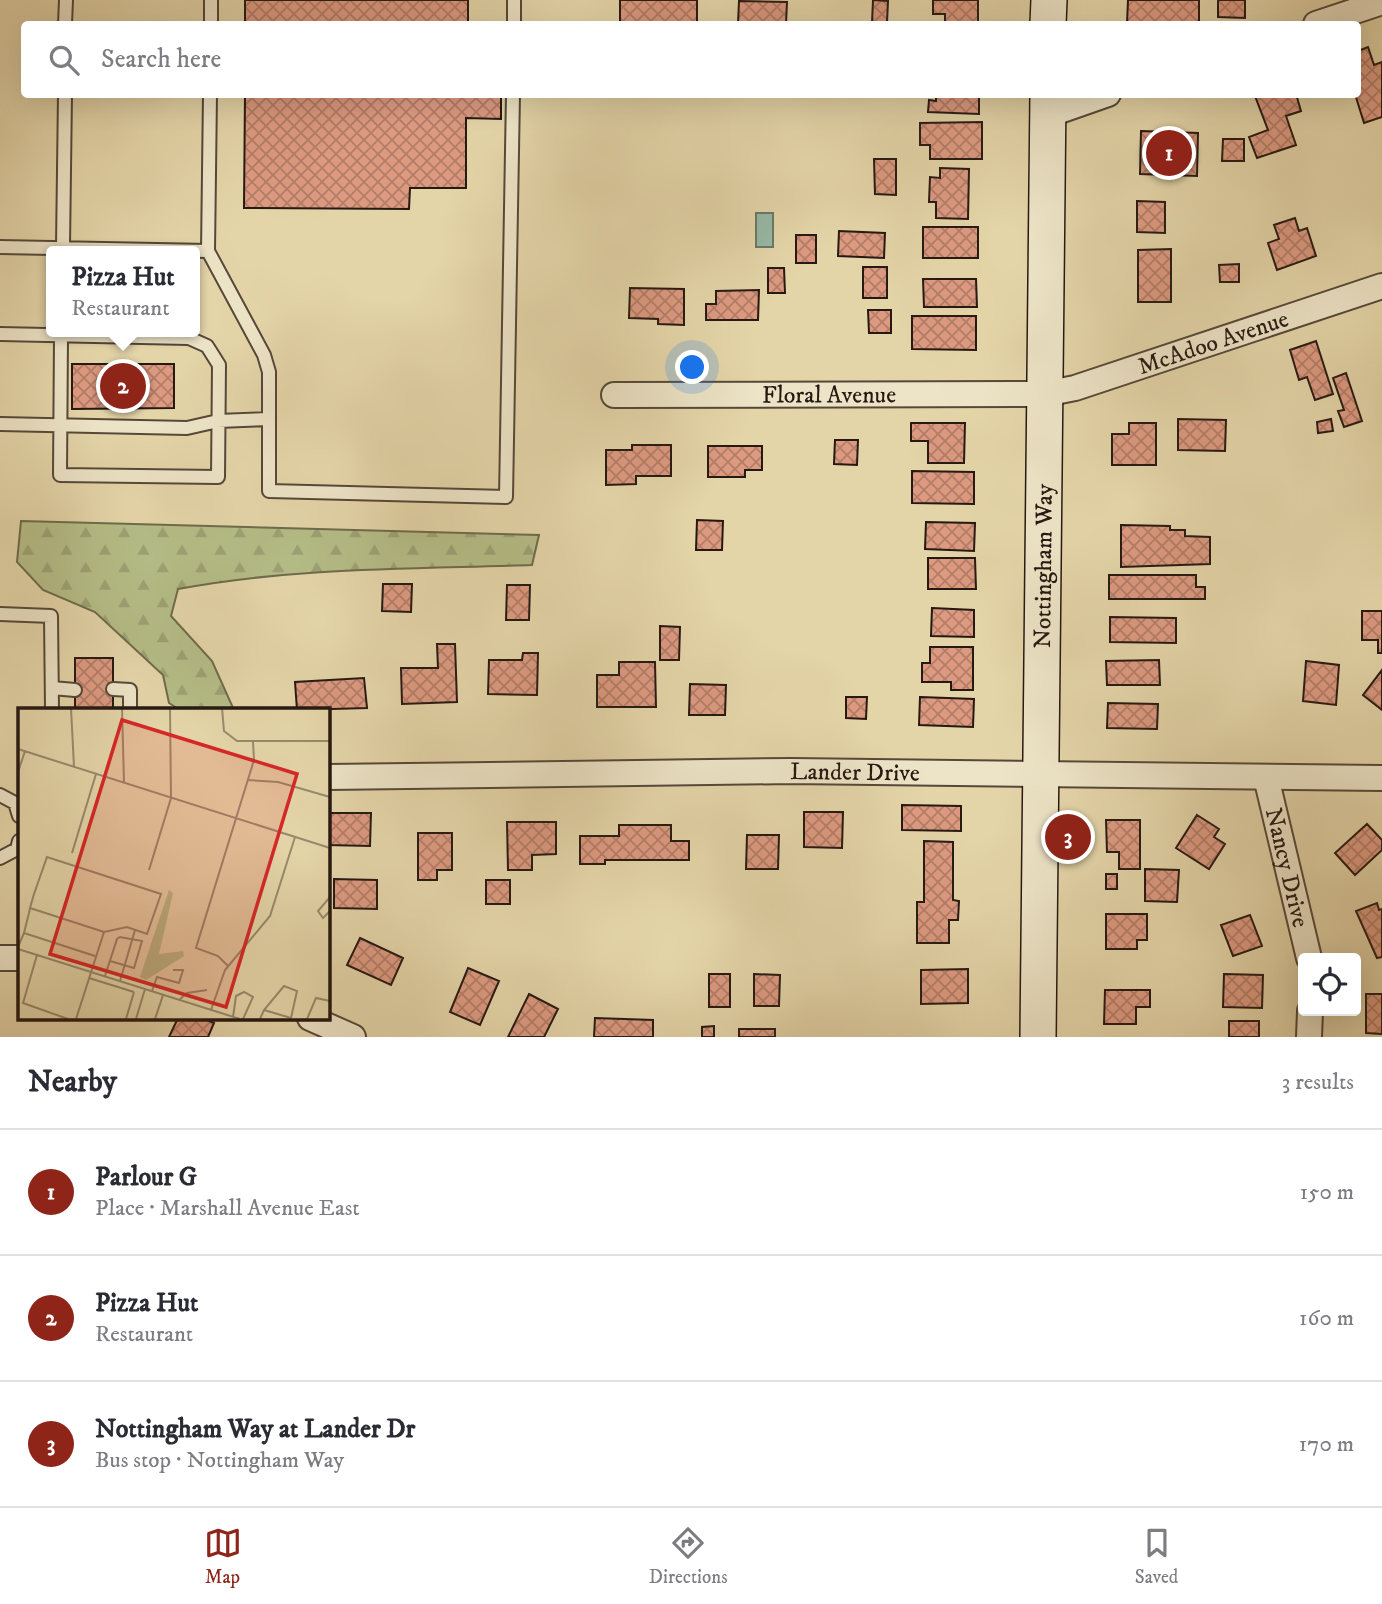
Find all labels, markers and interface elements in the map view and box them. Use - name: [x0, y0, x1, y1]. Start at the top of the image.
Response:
- search box: [21, 21, 1361, 98]
- icon: search: [45, 41, 83, 79]
- text: Search here: [101, 43, 221, 76]
- pin: 1: [1146, 127, 1192, 179]
- popup: [46, 246, 200, 337]
- text: Pizza Hut: [71, 261, 175, 294]
- text: Restaurant: [71, 294, 170, 323]
- street label: McAdoo Avenue: [1134, 304, 1293, 382]
- your location: [675, 350, 709, 384]
- pin: 2: [100, 360, 146, 412]
- street label: Floral Avenue: [762, 380, 896, 411]
- street label: Nottingham Way: [1028, 483, 1060, 649]
- inset map: [18, 708, 329, 1020]
- street label: Lander Drive: [790, 757, 920, 789]
- street label: Nancy Drive: [1258, 805, 1315, 931]
- pin: 3: [1045, 811, 1091, 863]
- map controls: [1298, 953, 1361, 1016]
- button: locate: [1298, 953, 1361, 1016]
- text: Nearby: [28, 1064, 117, 1101]
- text: 3 results: [1282, 1068, 1354, 1097]
- text: Parlour G: [95, 1161, 197, 1194]
- text: 1: [47, 1178, 55, 1207]
- text: 150 m: [1300, 1178, 1354, 1207]
- text: Place · Marshall Avenue East: [95, 1194, 360, 1223]
- text: Pizza Hut: [95, 1287, 198, 1320]
- text: 2: [45, 1304, 57, 1333]
- text: 160 m: [1299, 1304, 1354, 1333]
- text: Restaurant: [95, 1320, 193, 1349]
- text: Nottingham Way at Lander Dr: [95, 1413, 415, 1446]
- text: 3: [47, 1430, 55, 1459]
- text: 170 m: [1299, 1430, 1354, 1459]
- text: Bus stop · Nottingham Way: [95, 1446, 344, 1475]
- tab: Map: [204, 1524, 242, 1589]
- tab: Directions: [649, 1524, 728, 1589]
- tab: Saved: [1135, 1524, 1178, 1589]

